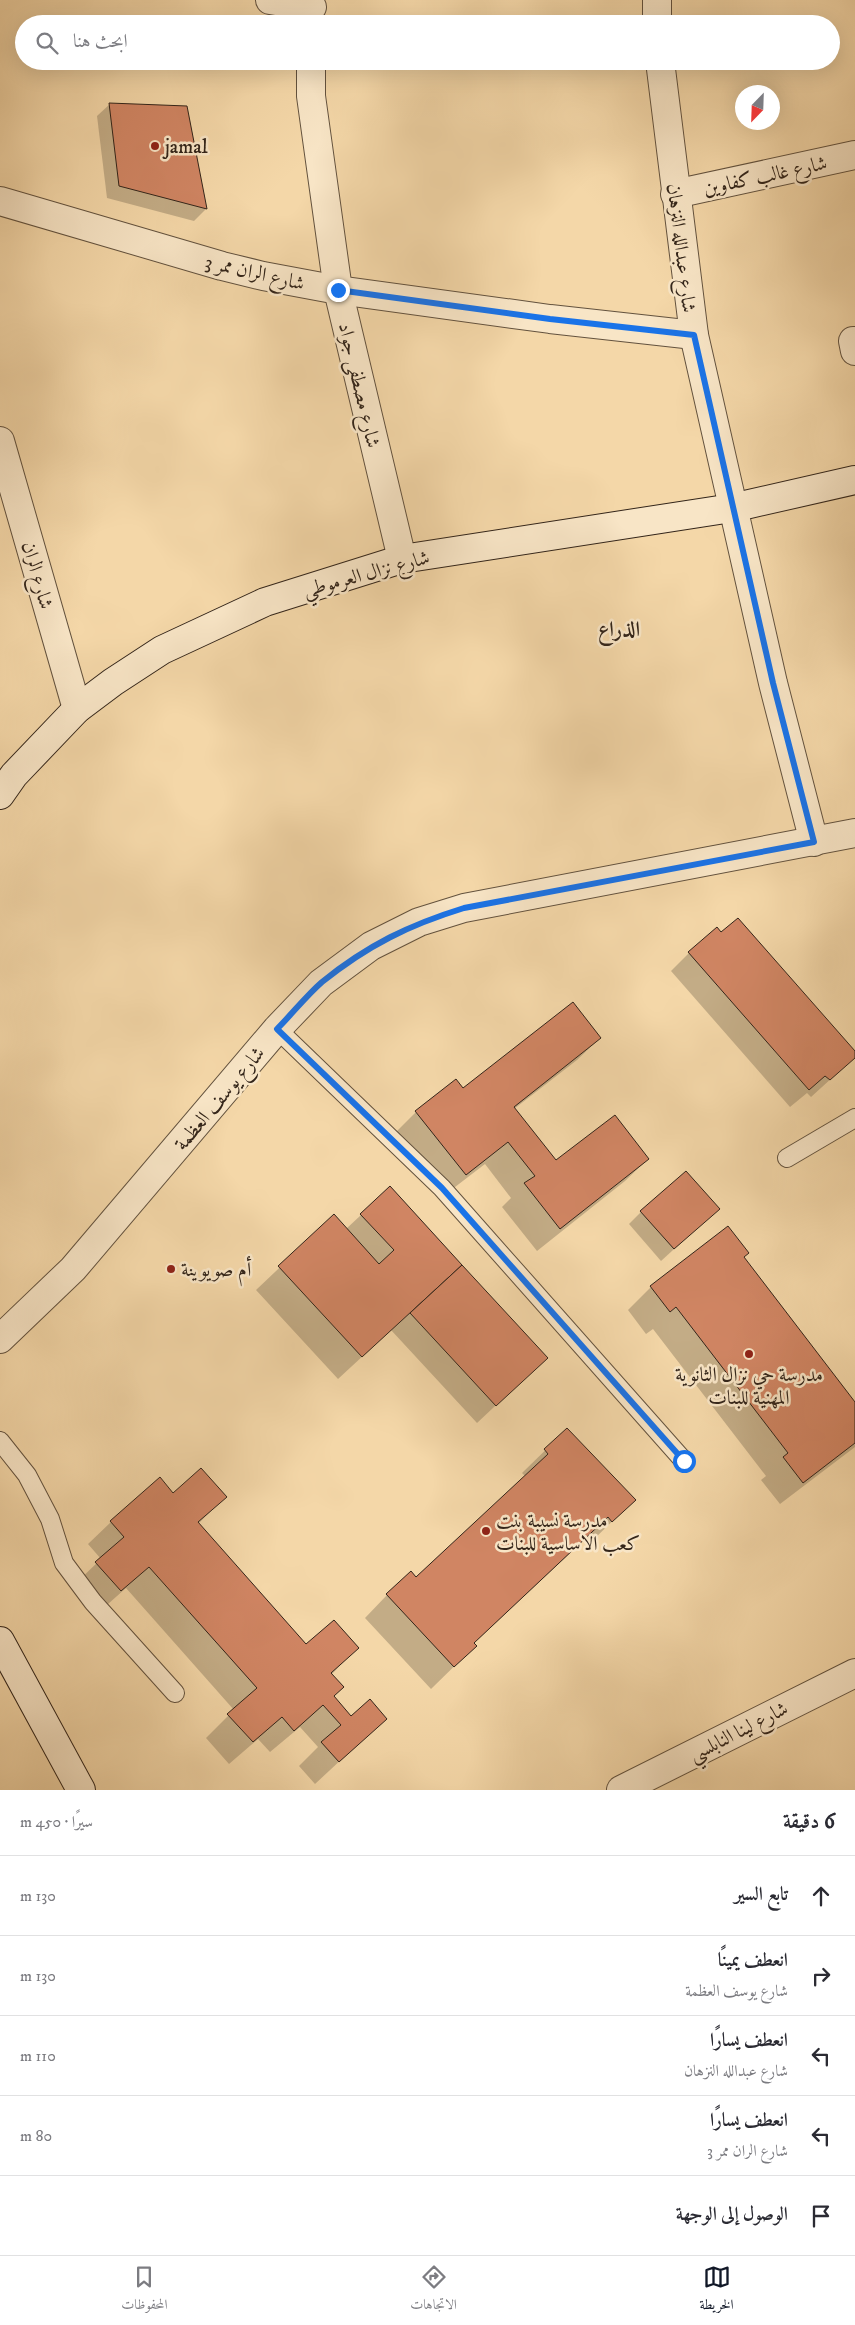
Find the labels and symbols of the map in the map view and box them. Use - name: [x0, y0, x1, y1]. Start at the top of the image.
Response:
- north arrow: [735, 85, 780, 130]
- place label: jamal: [162, 135, 208, 160]
- marker: jamal: [149, 140, 161, 152]
- street label: شارع غالب كفاوين: [701, 151, 830, 206]
- street label: شارع عبدالله النزهان: [656, 182, 701, 315]
- street label: شارع الران ممر 3: [202, 250, 307, 301]
- route end: [327, 279, 350, 302]
- street label: شارع مصطفى جواد: [328, 320, 385, 451]
- street label: شارع الران: [11, 539, 58, 613]
- street label: شارع نزال العرموطي: [300, 546, 434, 608]
- district label: الذراع: [598, 617, 640, 646]
- street label: شارع يوسف العظمة: [169, 1042, 274, 1159]
- place label: أم صويوينة: [181, 1255, 252, 1287]
- marker: أم صويوينة: [165, 1263, 177, 1275]
- marker: مدرسة حي نزال الثانوية المهنية للبنات: [743, 1348, 755, 1360]
- place label: مدرسة حي نزال الثانوية المهنية للبنات: [675, 1363, 823, 1411]
- route start: [673, 1450, 696, 1473]
- place label: مدرسة نسيبة بنت كعب الاساسية للبنات: [496, 1509, 640, 1557]
- marker: مدرسة نسيبة بنت كعب الاساسية للبنات: [480, 1525, 492, 1537]
- street label: شارع لينا النابلسي: [685, 1697, 795, 1773]

